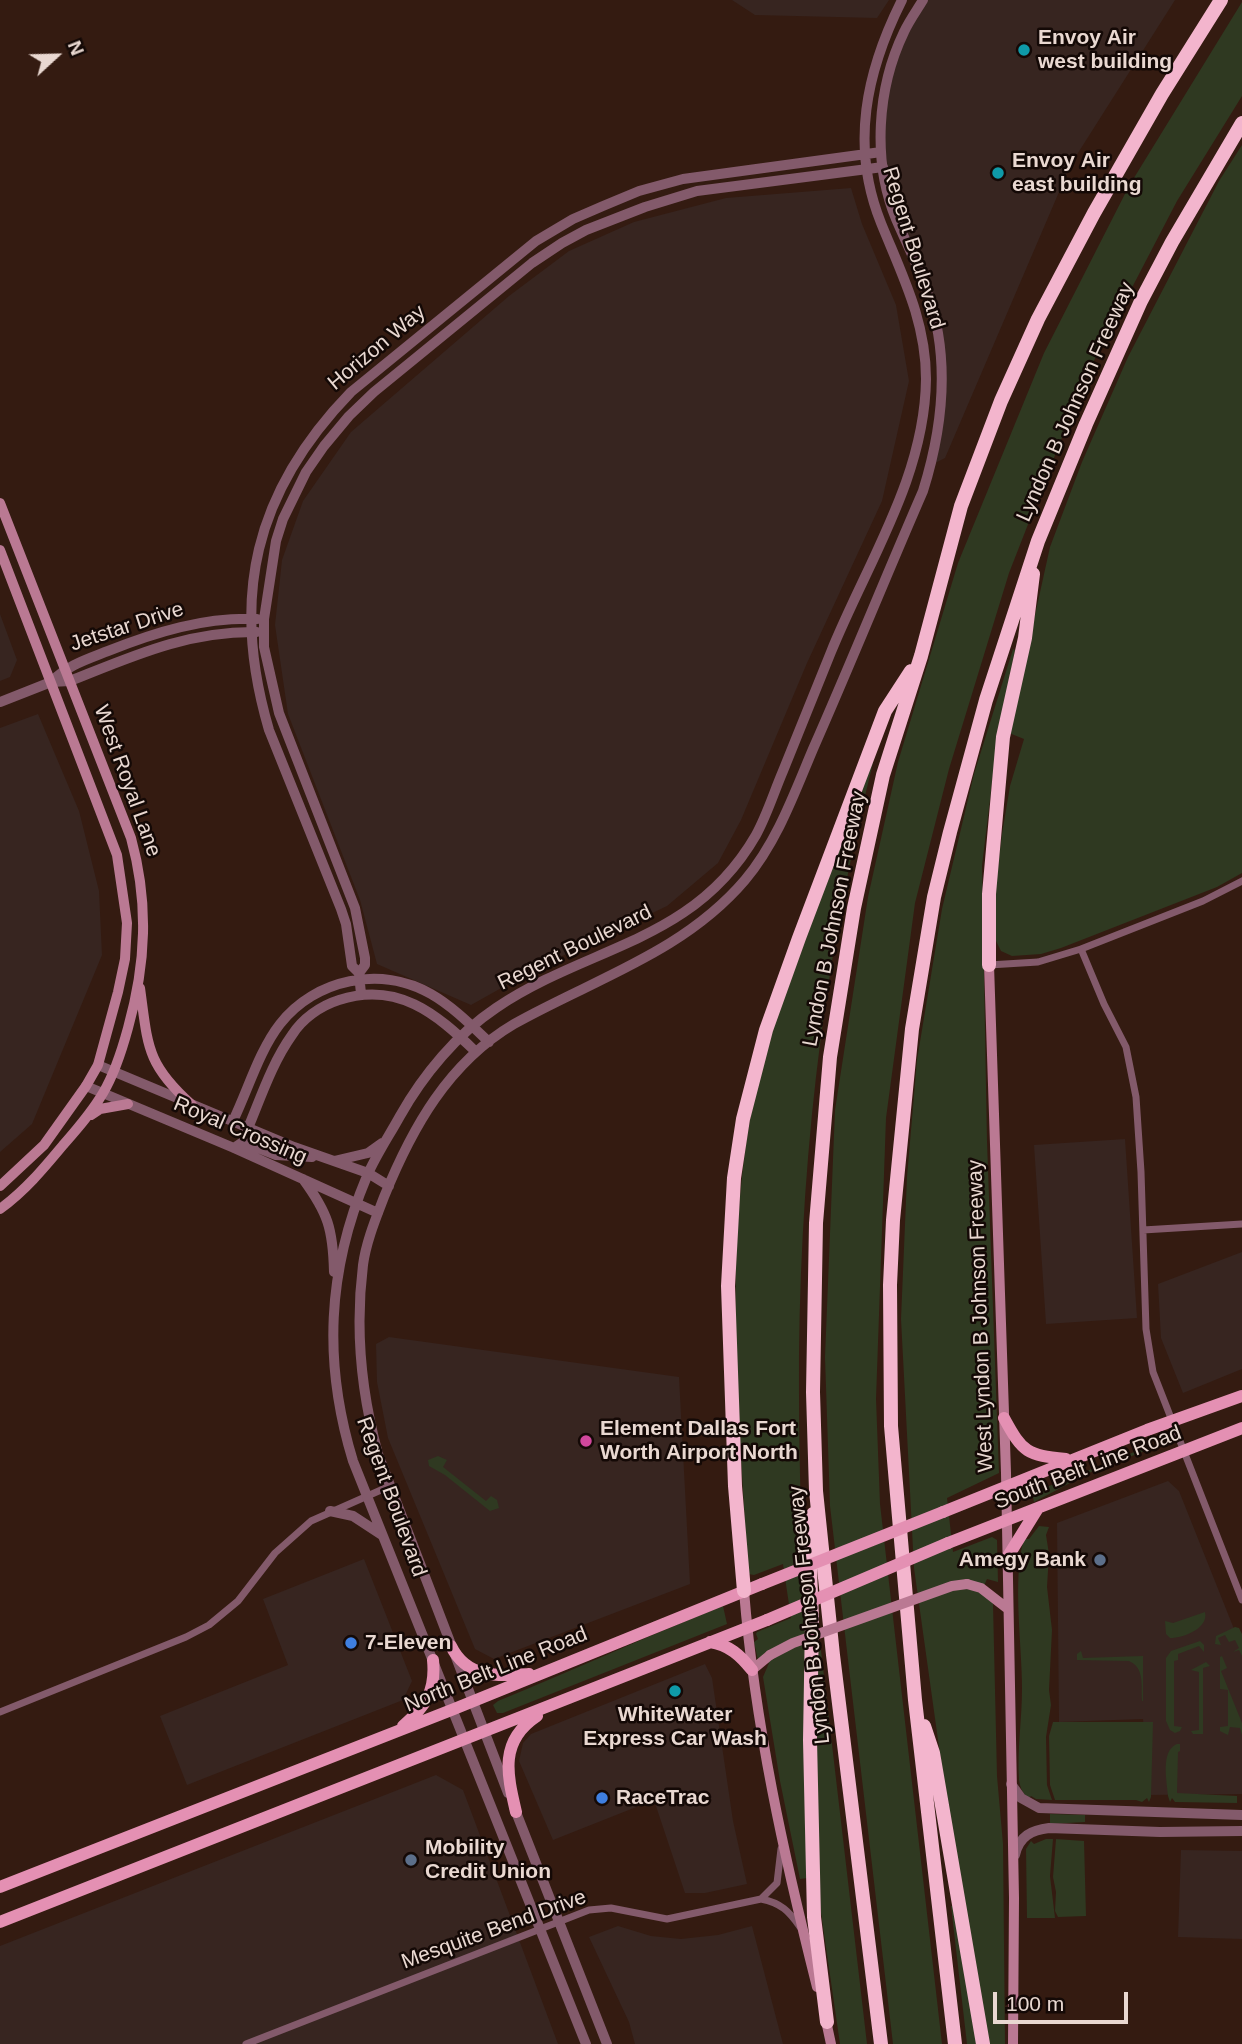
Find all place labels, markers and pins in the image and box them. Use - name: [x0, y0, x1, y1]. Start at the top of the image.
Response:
- place label: Envoy Air west building: [1038, 25, 1172, 75]
- marker: Envoy Air west building: [1016, 42, 1032, 58]
- place label: Envoy Air east building: [1012, 148, 1142, 198]
- marker: Envoy Air east building: [990, 165, 1006, 181]
- place label: Element Dallas Fort Worth Airport North: [600, 1416, 798, 1466]
- marker: Element Dallas Fort Worth Airport North: [578, 1433, 594, 1449]
- place label: Amegy Bank: [959, 1547, 1086, 1573]
- marker: Amegy Bank: [1092, 1552, 1108, 1568]
- place label: 7-Eleven: [365, 1630, 451, 1656]
- marker: 7-Eleven: [343, 1635, 359, 1651]
- marker: WhiteWater Express Car Wash: [667, 1683, 683, 1699]
- place label: WhiteWater Express Car Wash: [583, 1702, 767, 1752]
- place label: RaceTrac: [616, 1785, 709, 1811]
- marker: RaceTrac: [594, 1790, 610, 1806]
- place label: Mobility Credit Union: [425, 1835, 551, 1885]
- marker: Mobility Credit Union: [403, 1852, 419, 1868]

